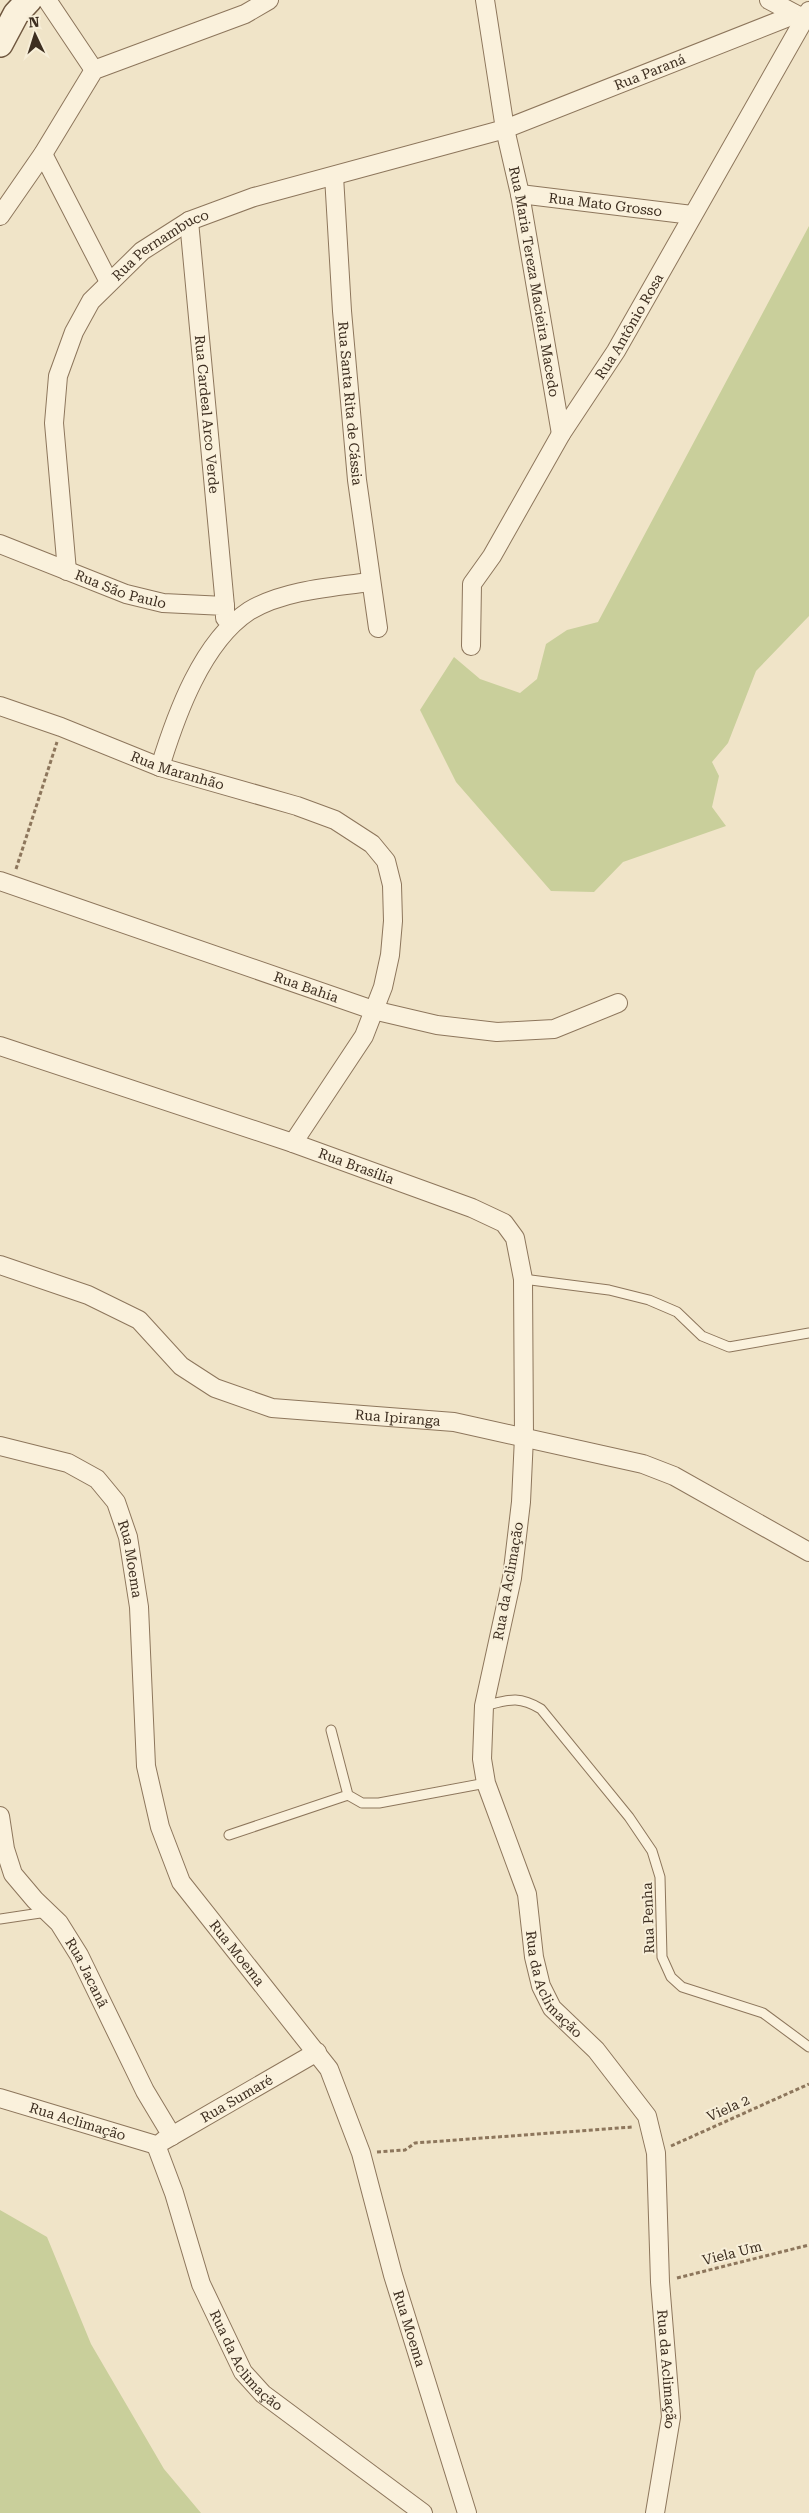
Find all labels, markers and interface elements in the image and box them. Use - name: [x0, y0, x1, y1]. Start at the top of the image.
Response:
- north arrow: [10, 10, 60, 60]
- text: N: [28, 14, 40, 30]
- street label: Rua Paraná: [612, 50, 688, 93]
- street label: Rua Maria Tereza Macieira Macedo: [506, 164, 563, 398]
- street label: Rua Mato Grosso: [548, 190, 663, 219]
- street label: Rua Pernambuco: [109, 206, 211, 284]
- street label: Rua Antônio Rosa: [592, 270, 666, 382]
- street label: Rua Santa Rita de Cássia: [335, 321, 366, 487]
- street label: Rua Cardeal Arco Verde: [192, 334, 222, 494]
- street label: Rua São Paulo: [73, 567, 168, 612]
- street label: Rua Maranhão: [128, 748, 226, 793]
- street label: Rua Bahia: [272, 968, 341, 1006]
- street label: Rua Brasília: [316, 1145, 397, 1187]
- street label: Rua Ipiranga: [354, 1406, 441, 1429]
- street label: Rua Moema: [115, 1518, 146, 1599]
- street label: Rua da Aclimação: [490, 1521, 526, 1641]
- street label: Rua Penha: [639, 1882, 657, 1954]
- street label: Rua Moema: [206, 1917, 268, 1989]
- street label: Rua da Aclimação: [523, 1930, 586, 2041]
- street label: Rua Jacanã: [62, 1935, 111, 2011]
- street label: Rua Sumaré: [198, 2071, 276, 2126]
- street label: Viela 2: [704, 2091, 752, 2124]
- street label: Rua Aclimação: [27, 2099, 128, 2143]
- street label: Viela Um: [700, 2238, 764, 2268]
- street label: Rua Moema: [390, 2288, 429, 2369]
- street label: Rua da Aclimação: [207, 2307, 286, 2414]
- street label: Rua da Aclimação: [654, 2309, 679, 2430]

